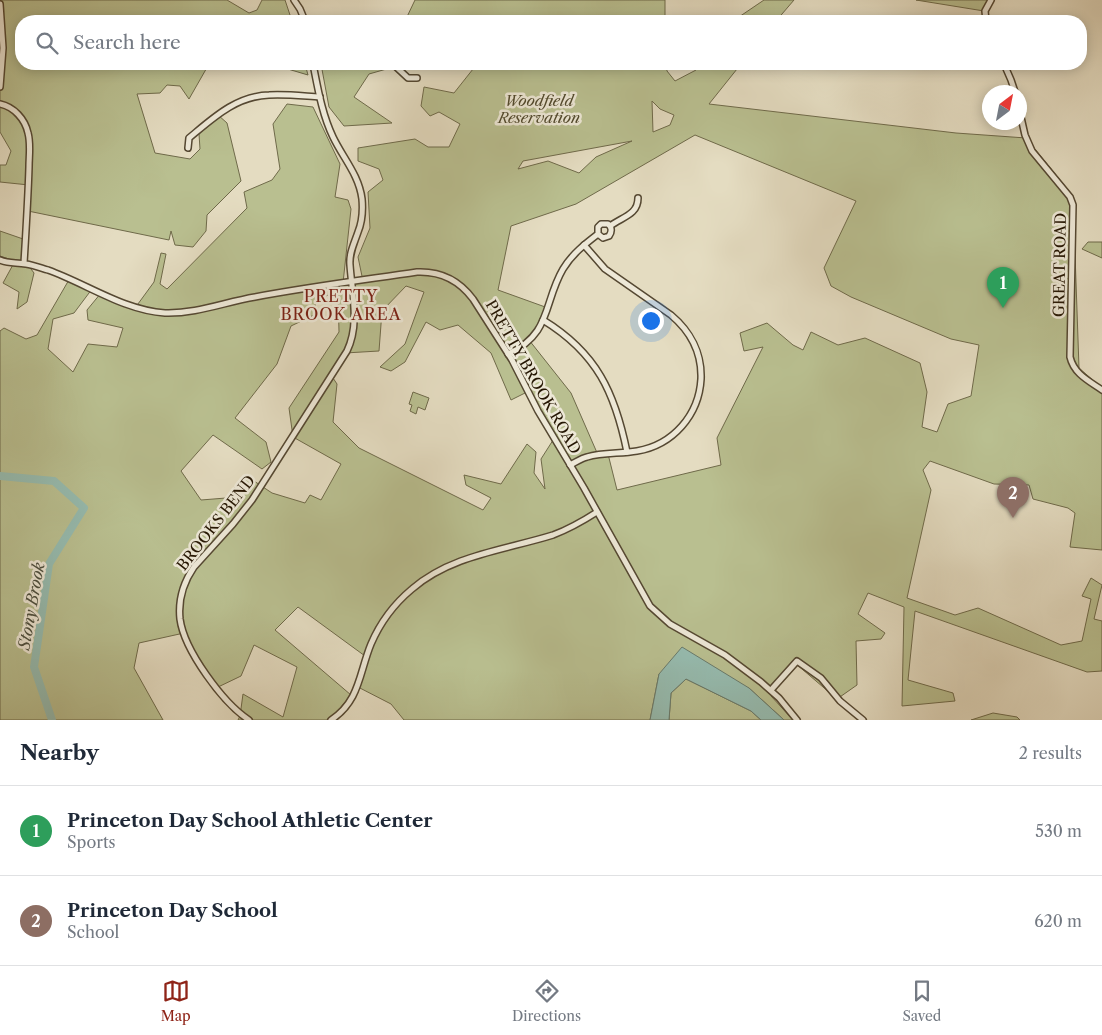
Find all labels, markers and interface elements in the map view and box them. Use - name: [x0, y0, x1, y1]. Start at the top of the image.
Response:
- search box: [15, 15, 1087, 70]
- icon: search: [33, 29, 61, 57]
- text: Search here: [73, 31, 181, 54]
- north arrow: [982, 85, 1027, 130]
- park label: Woodfield Reservation: [497, 91, 580, 127]
- street label: GREAT ROAD: [1049, 213, 1070, 317]
- pin: 1: [987, 267, 1019, 308]
- district label: PRETTY BROOK AREA: [280, 286, 402, 324]
- street label: PRETTY BROOK ROAD: [481, 296, 585, 457]
- your location: [638, 308, 664, 334]
- street label: BROOKS BEND: [172, 471, 259, 574]
- pin: 2: [997, 477, 1029, 518]
- water label: Stony Brook: [13, 560, 49, 652]
- text: Nearby: [20, 740, 99, 765]
- text: 2 results: [1019, 743, 1082, 763]
- text: Princeton Day School Athletic Center: [67, 809, 433, 832]
- text: 1: [32, 821, 40, 841]
- text: 530 m: [1035, 821, 1082, 841]
- text: Sports: [67, 832, 116, 852]
- text: Princeton Day School: [67, 899, 278, 922]
- text: 2: [31, 911, 41, 931]
- text: 620 m: [1034, 911, 1082, 931]
- text: School: [67, 922, 119, 942]
- tab: Map: [161, 977, 191, 1025]
- tab: Directions: [512, 977, 581, 1025]
- tab: Saved: [902, 977, 941, 1025]

